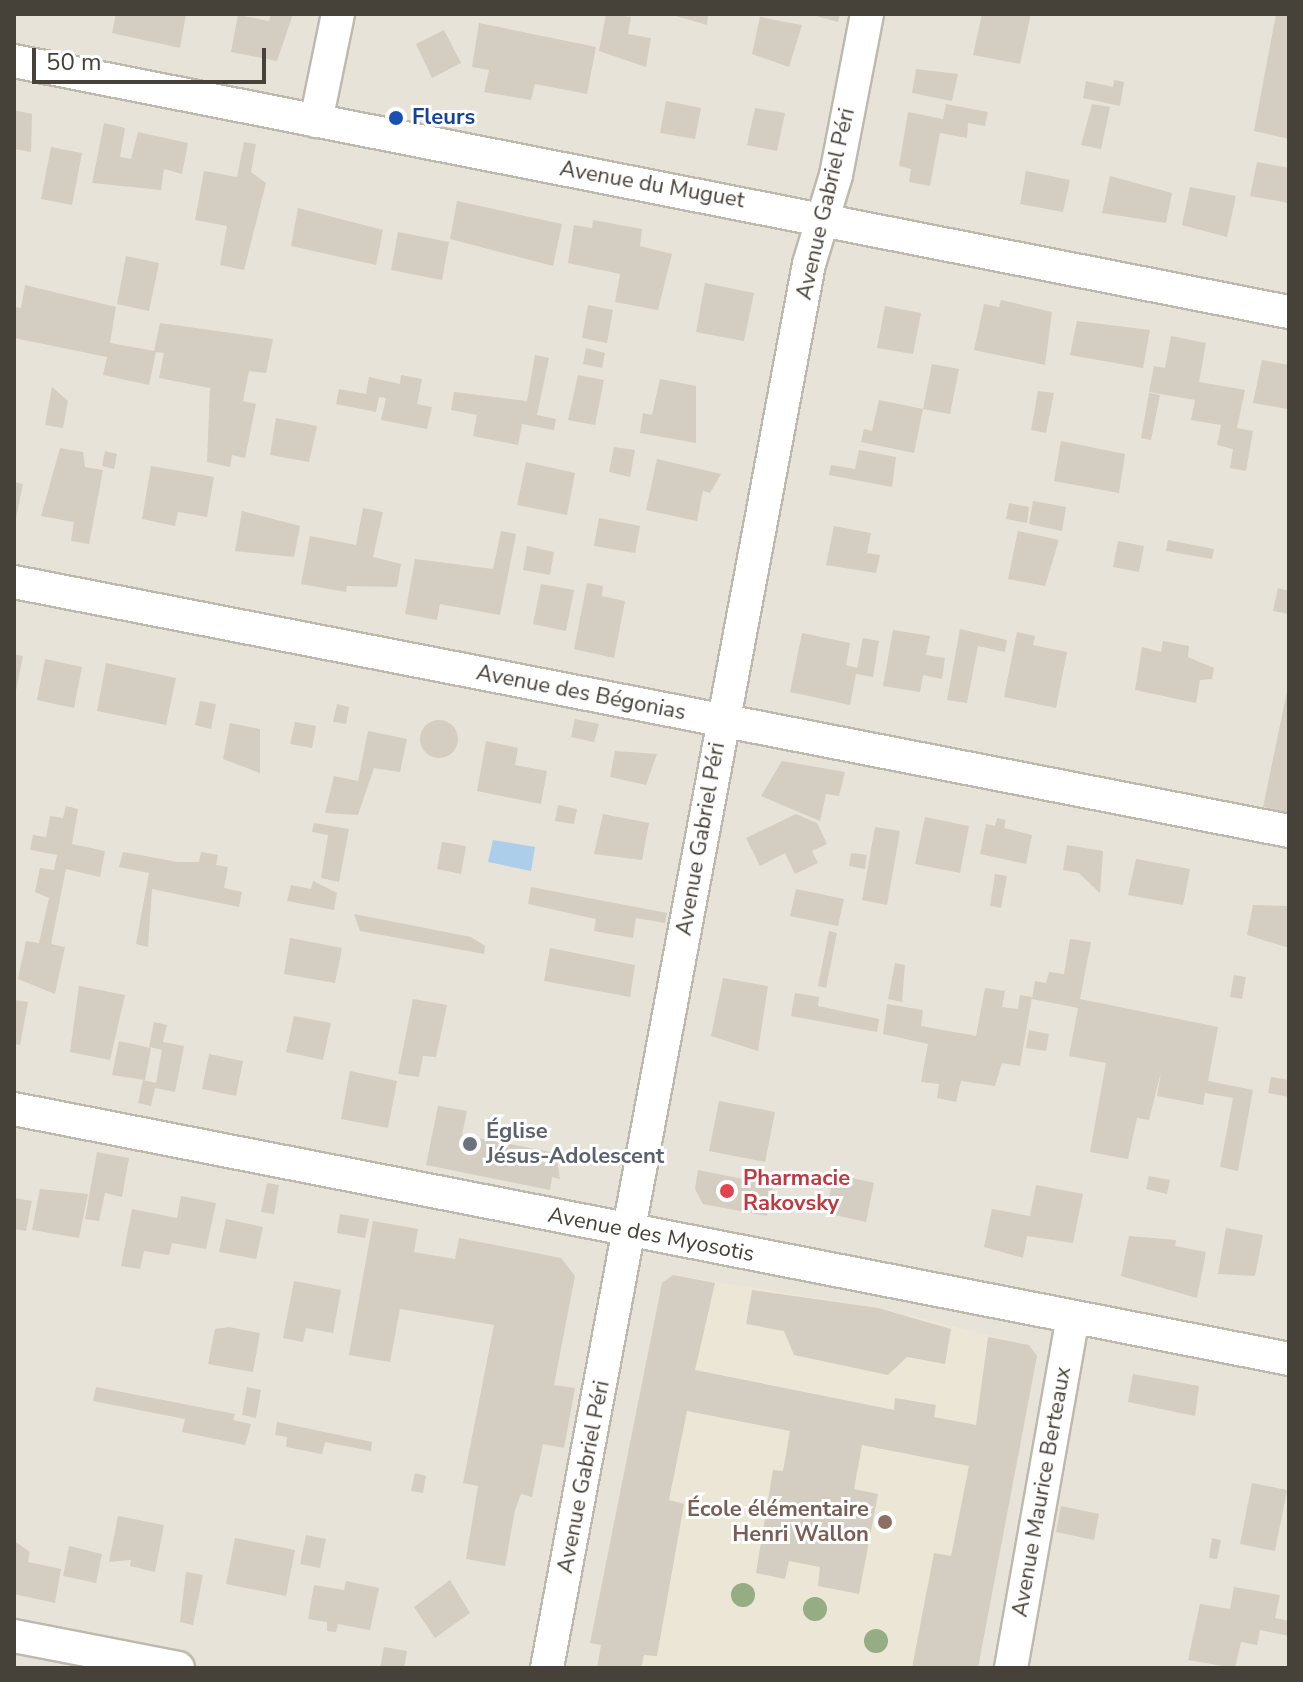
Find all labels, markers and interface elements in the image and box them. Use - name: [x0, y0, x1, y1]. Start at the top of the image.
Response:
- scale bar: [36, 32, 270, 82]
- text: 50 m: [46, 46, 102, 78]
- place label: Fleurs: [412, 105, 475, 131]
- street label: Avenue Gabriel Péri: [791, 106, 861, 302]
- marker: Fleurs: [387, 109, 405, 127]
- street label: Avenue du Muguet: [558, 156, 746, 214]
- street label: Avenue des Bégonias: [474, 660, 688, 726]
- street label: Avenue Gabriel Péri: [671, 740, 731, 938]
- place label: Église Jésus-Adolescent: [486, 1118, 664, 1170]
- marker: Église Jésus-Adolescent: [461, 1135, 479, 1153]
- place label: Pharmacie Rakovsky: [743, 1165, 850, 1216]
- marker: Pharmacie Rakovsky: [718, 1182, 736, 1200]
- street label: Avenue des Myosotis: [546, 1202, 756, 1268]
- street label: Avenue Maurice Berteaux: [1007, 1365, 1077, 1619]
- street label: Avenue Gabriel Péri: [552, 1378, 616, 1576]
- place label: École élémentaire Henri Wallon: [687, 1496, 869, 1548]
- marker: École élémentaire Henri Wallon: [876, 1513, 894, 1531]

